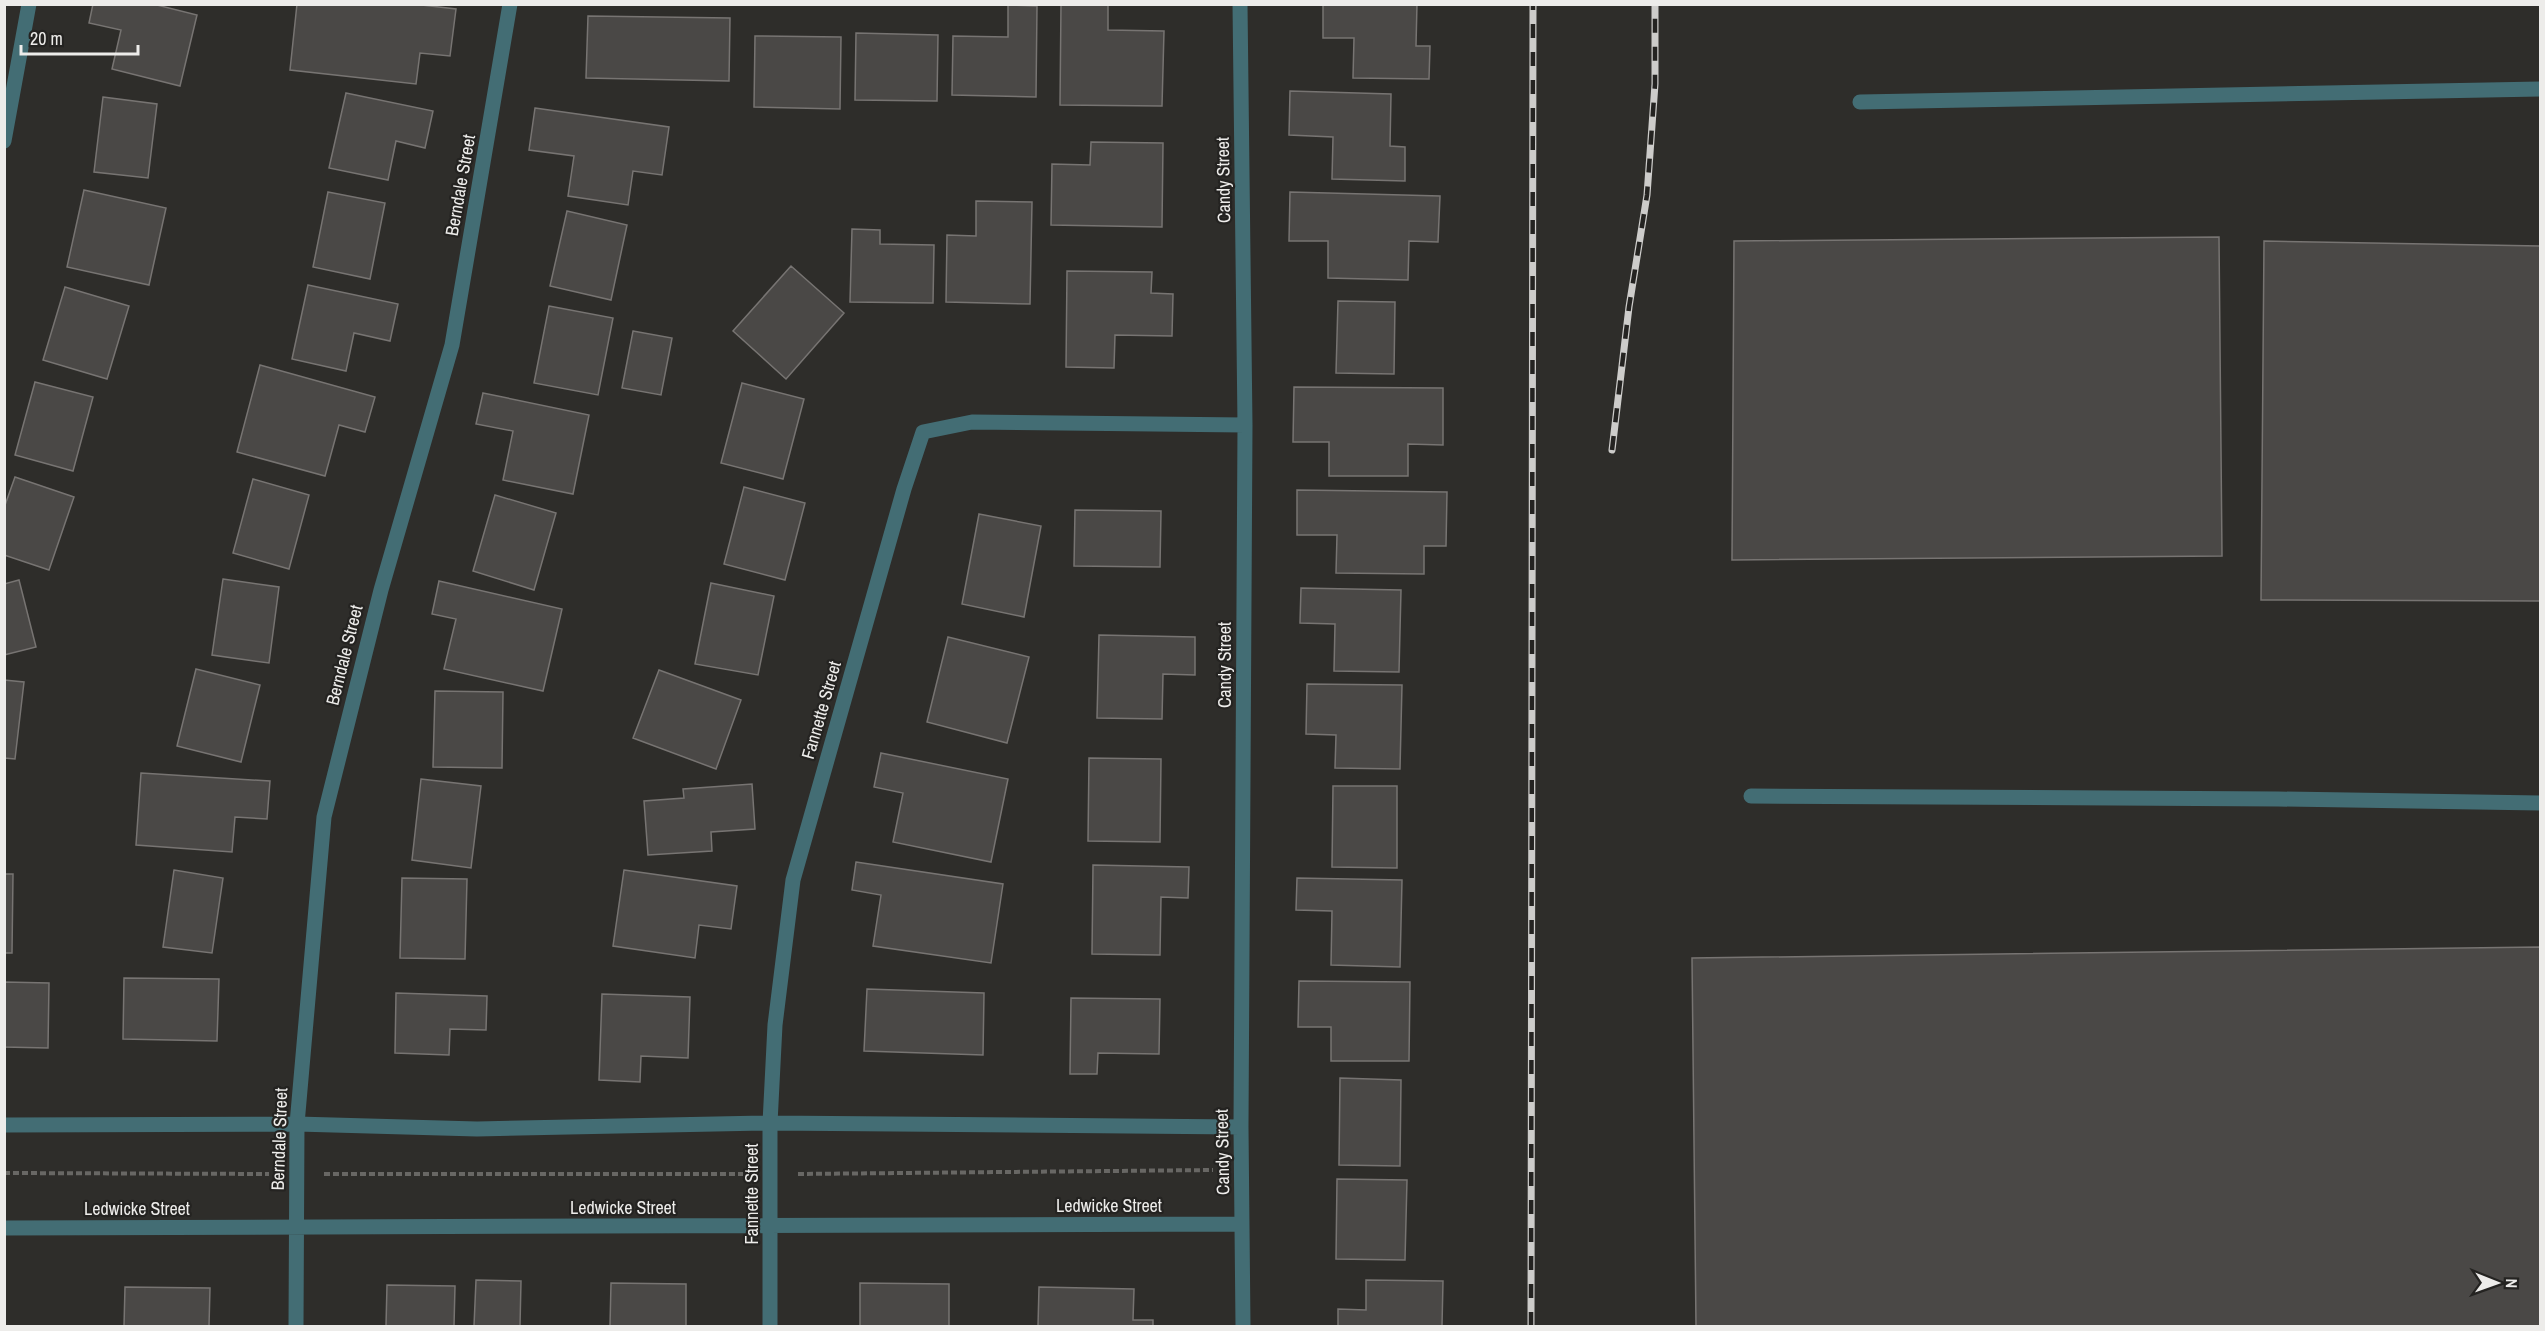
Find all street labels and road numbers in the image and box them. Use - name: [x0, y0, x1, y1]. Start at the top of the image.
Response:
- street label: Berndale Street: [439, 132, 481, 238]
- street label: Candy Street: [1210, 137, 1236, 223]
- street label: Berndale Street: [319, 602, 369, 708]
- street label: Candy Street: [1212, 622, 1237, 708]
- street label: Fannette Street: [795, 658, 847, 762]
- street label: Berndale Street: [265, 1087, 293, 1191]
- street label: Candy Street: [1209, 1109, 1235, 1195]
- street label: Fannette Street: [739, 1143, 764, 1245]
- street label: Ledwicke Street: [1056, 1193, 1162, 1218]
- street label: Ledwicke Street: [570, 1195, 676, 1220]
- street label: Ledwicke Street: [84, 1196, 190, 1221]

